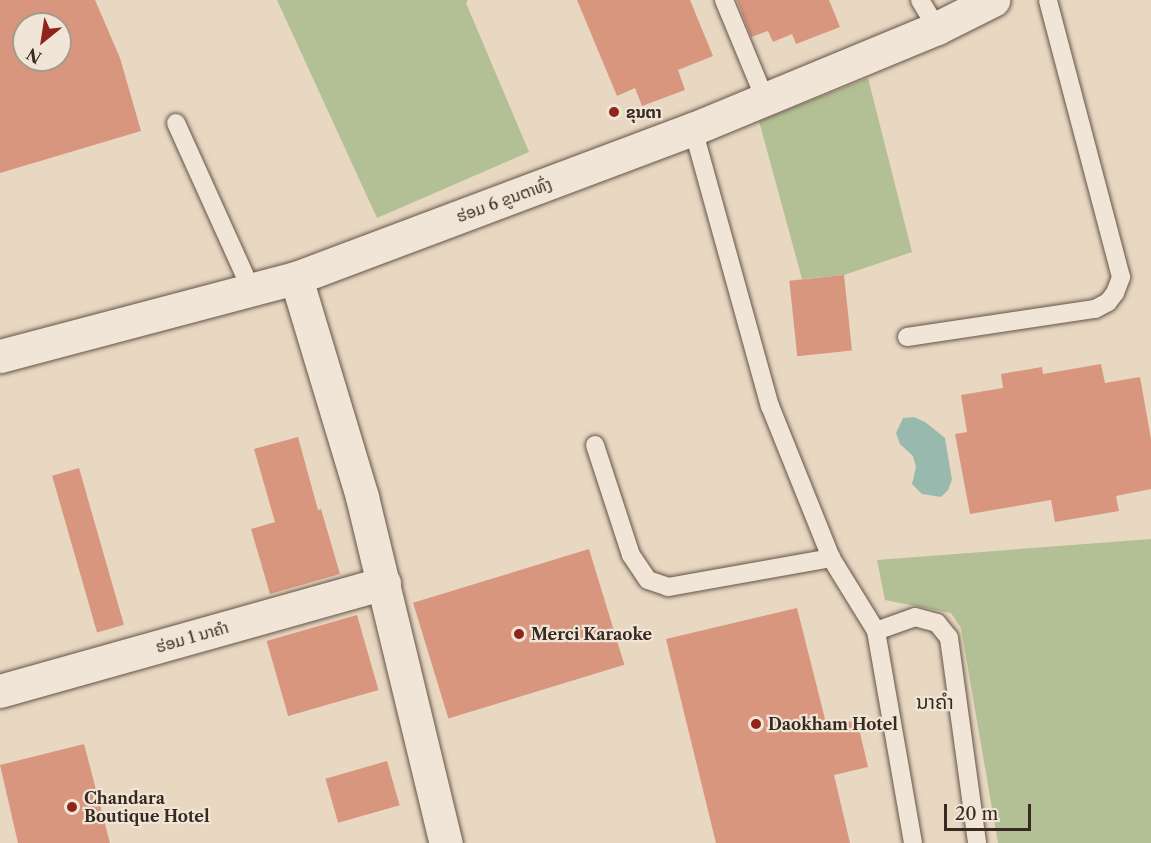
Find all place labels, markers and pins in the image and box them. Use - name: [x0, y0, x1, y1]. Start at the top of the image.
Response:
- place label: ຂຸນຕາ: [626, 102, 662, 122]
- marker: ຂຸນຕາ: [607, 105, 621, 119]
- place label: Merci Karaoke: [531, 624, 652, 644]
- marker: Merci Karaoke: [512, 627, 526, 641]
- place label: Daokham Hotel: [768, 714, 898, 734]
- marker: Daokham Hotel: [749, 717, 763, 731]
- place label: Chandara Boutique Hotel: [84, 788, 210, 826]
- marker: Chandara Boutique Hotel: [65, 800, 79, 814]

